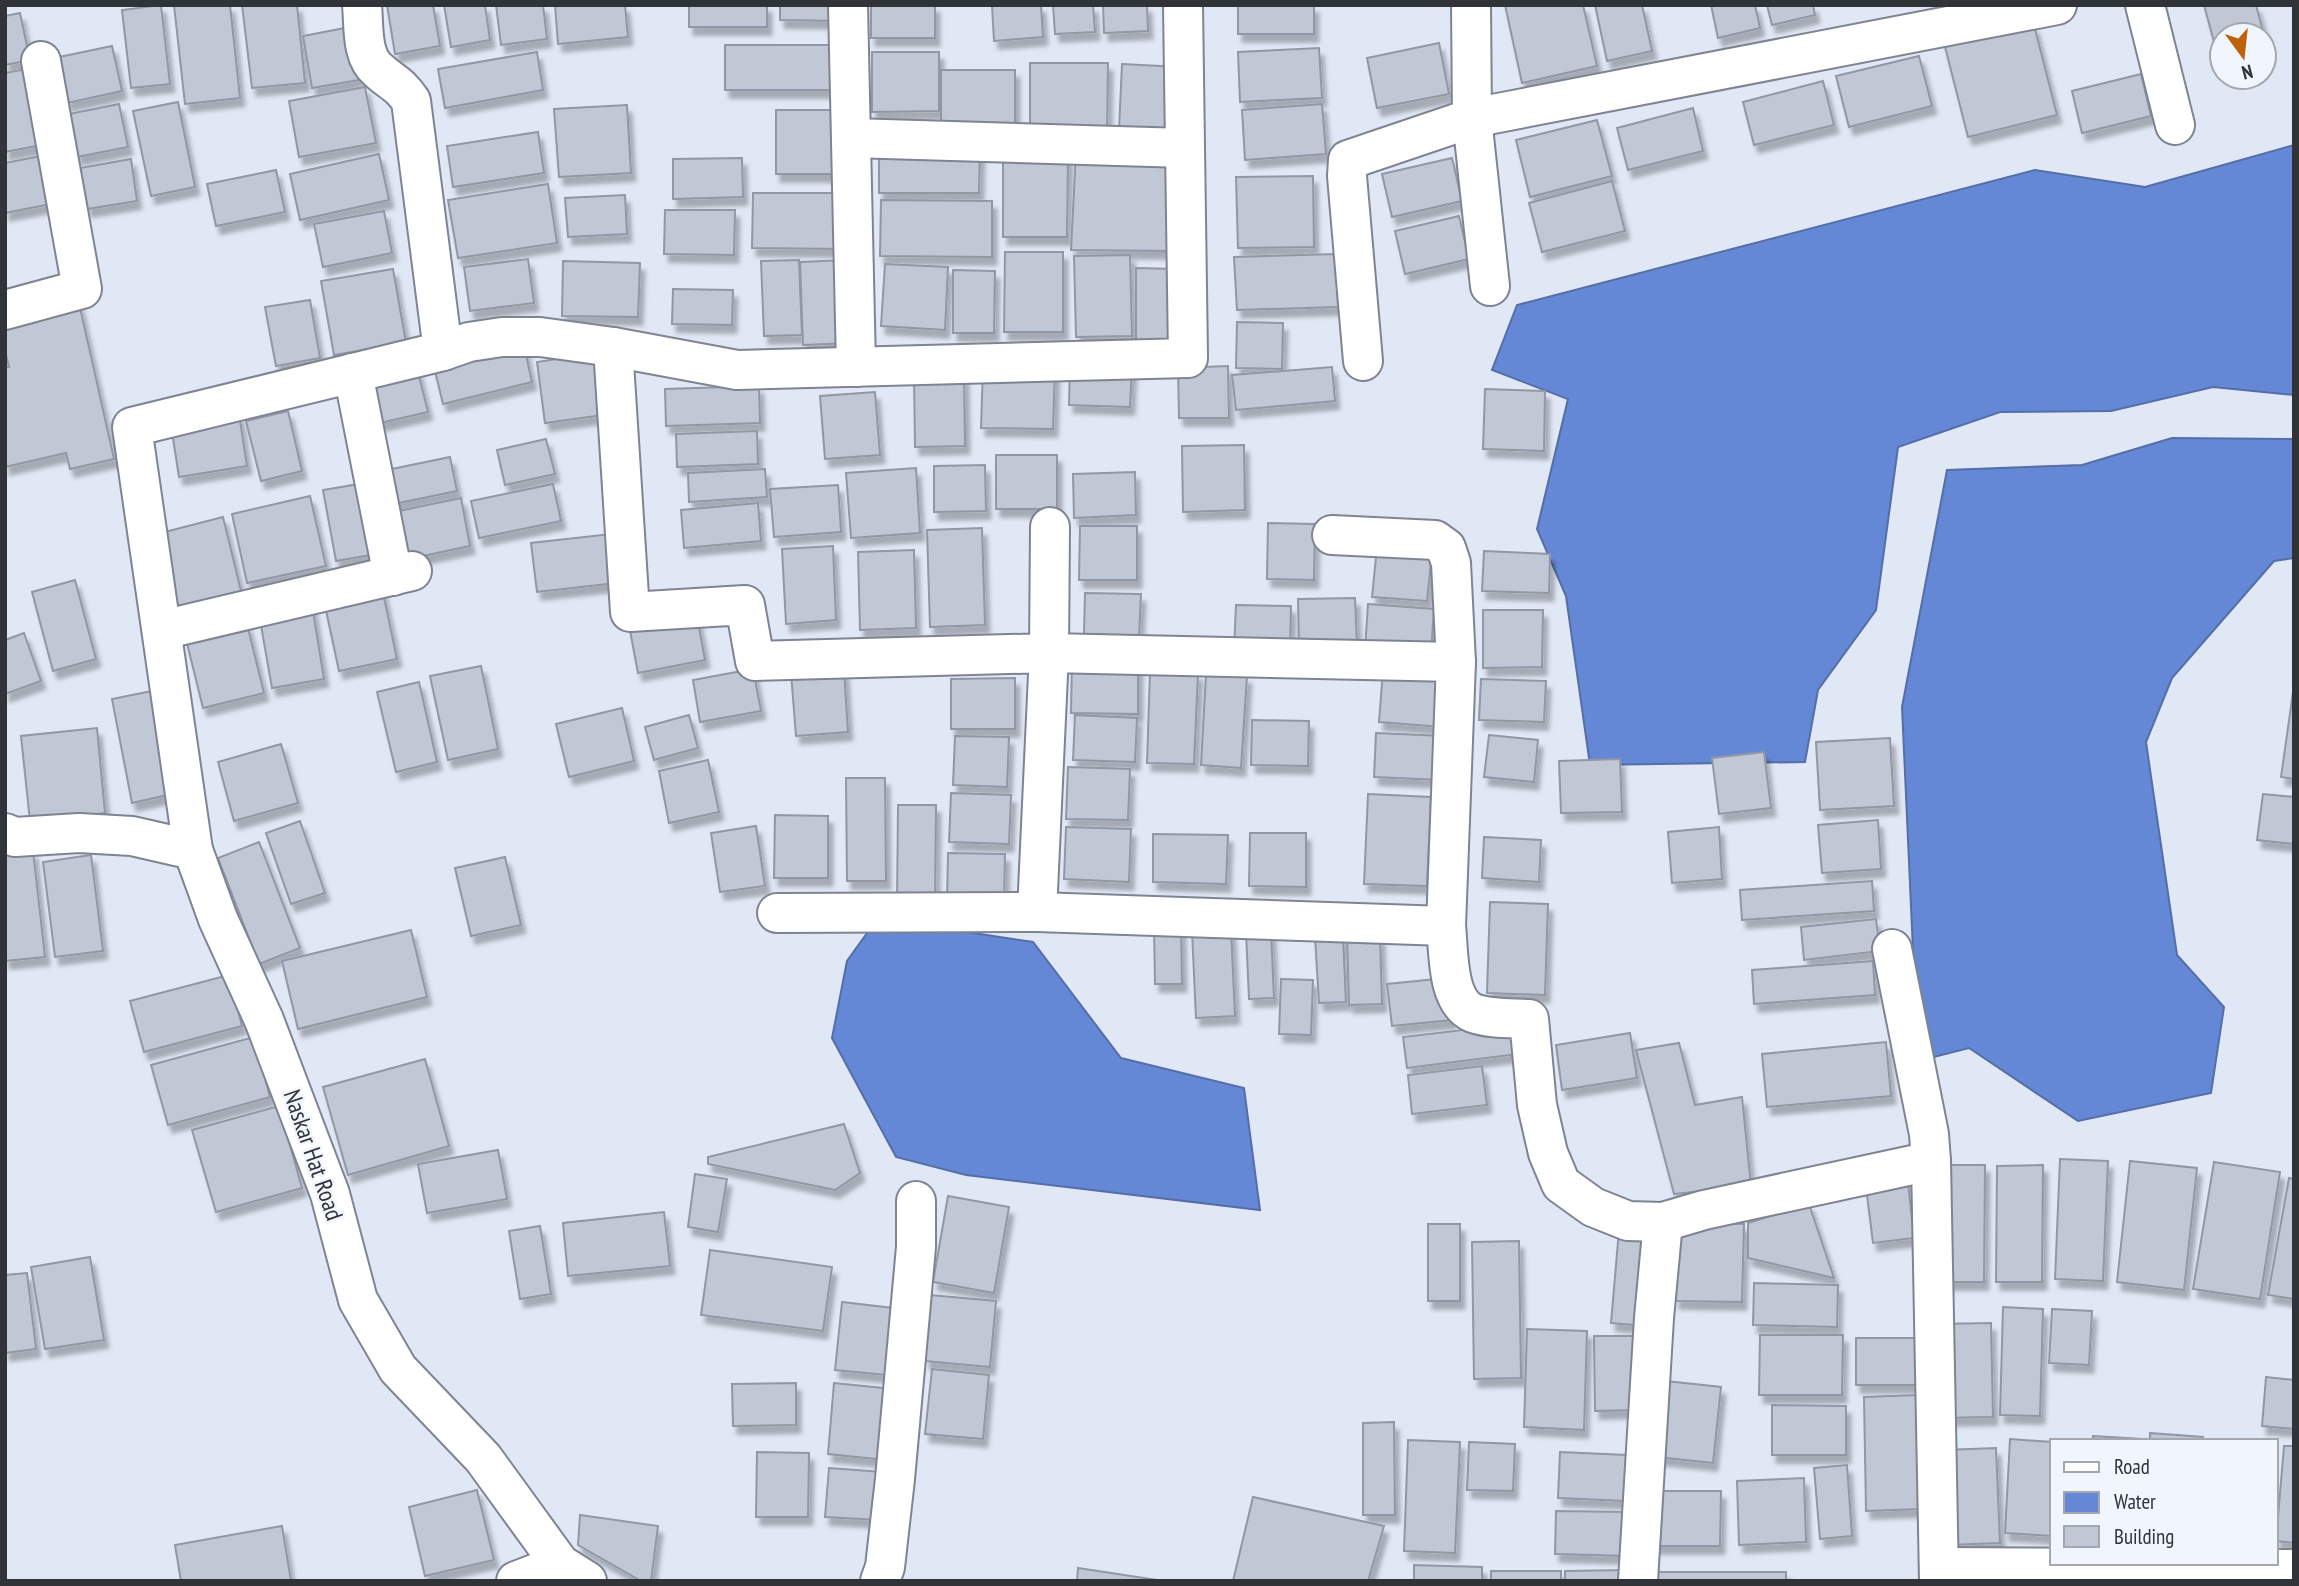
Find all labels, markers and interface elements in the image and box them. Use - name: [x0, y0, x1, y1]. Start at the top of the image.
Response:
- north arrow: [2208, 21, 2278, 91]
- text: N: [2239, 60, 2255, 85]
- street label: Naskar Hat Road: [277, 1085, 350, 1224]
- legend: [2050, 1439, 2278, 1565]
- text: Road: [2114, 1453, 2150, 1480]
- text: Water: [2114, 1488, 2156, 1515]
- text: Building: [2114, 1523, 2174, 1550]

